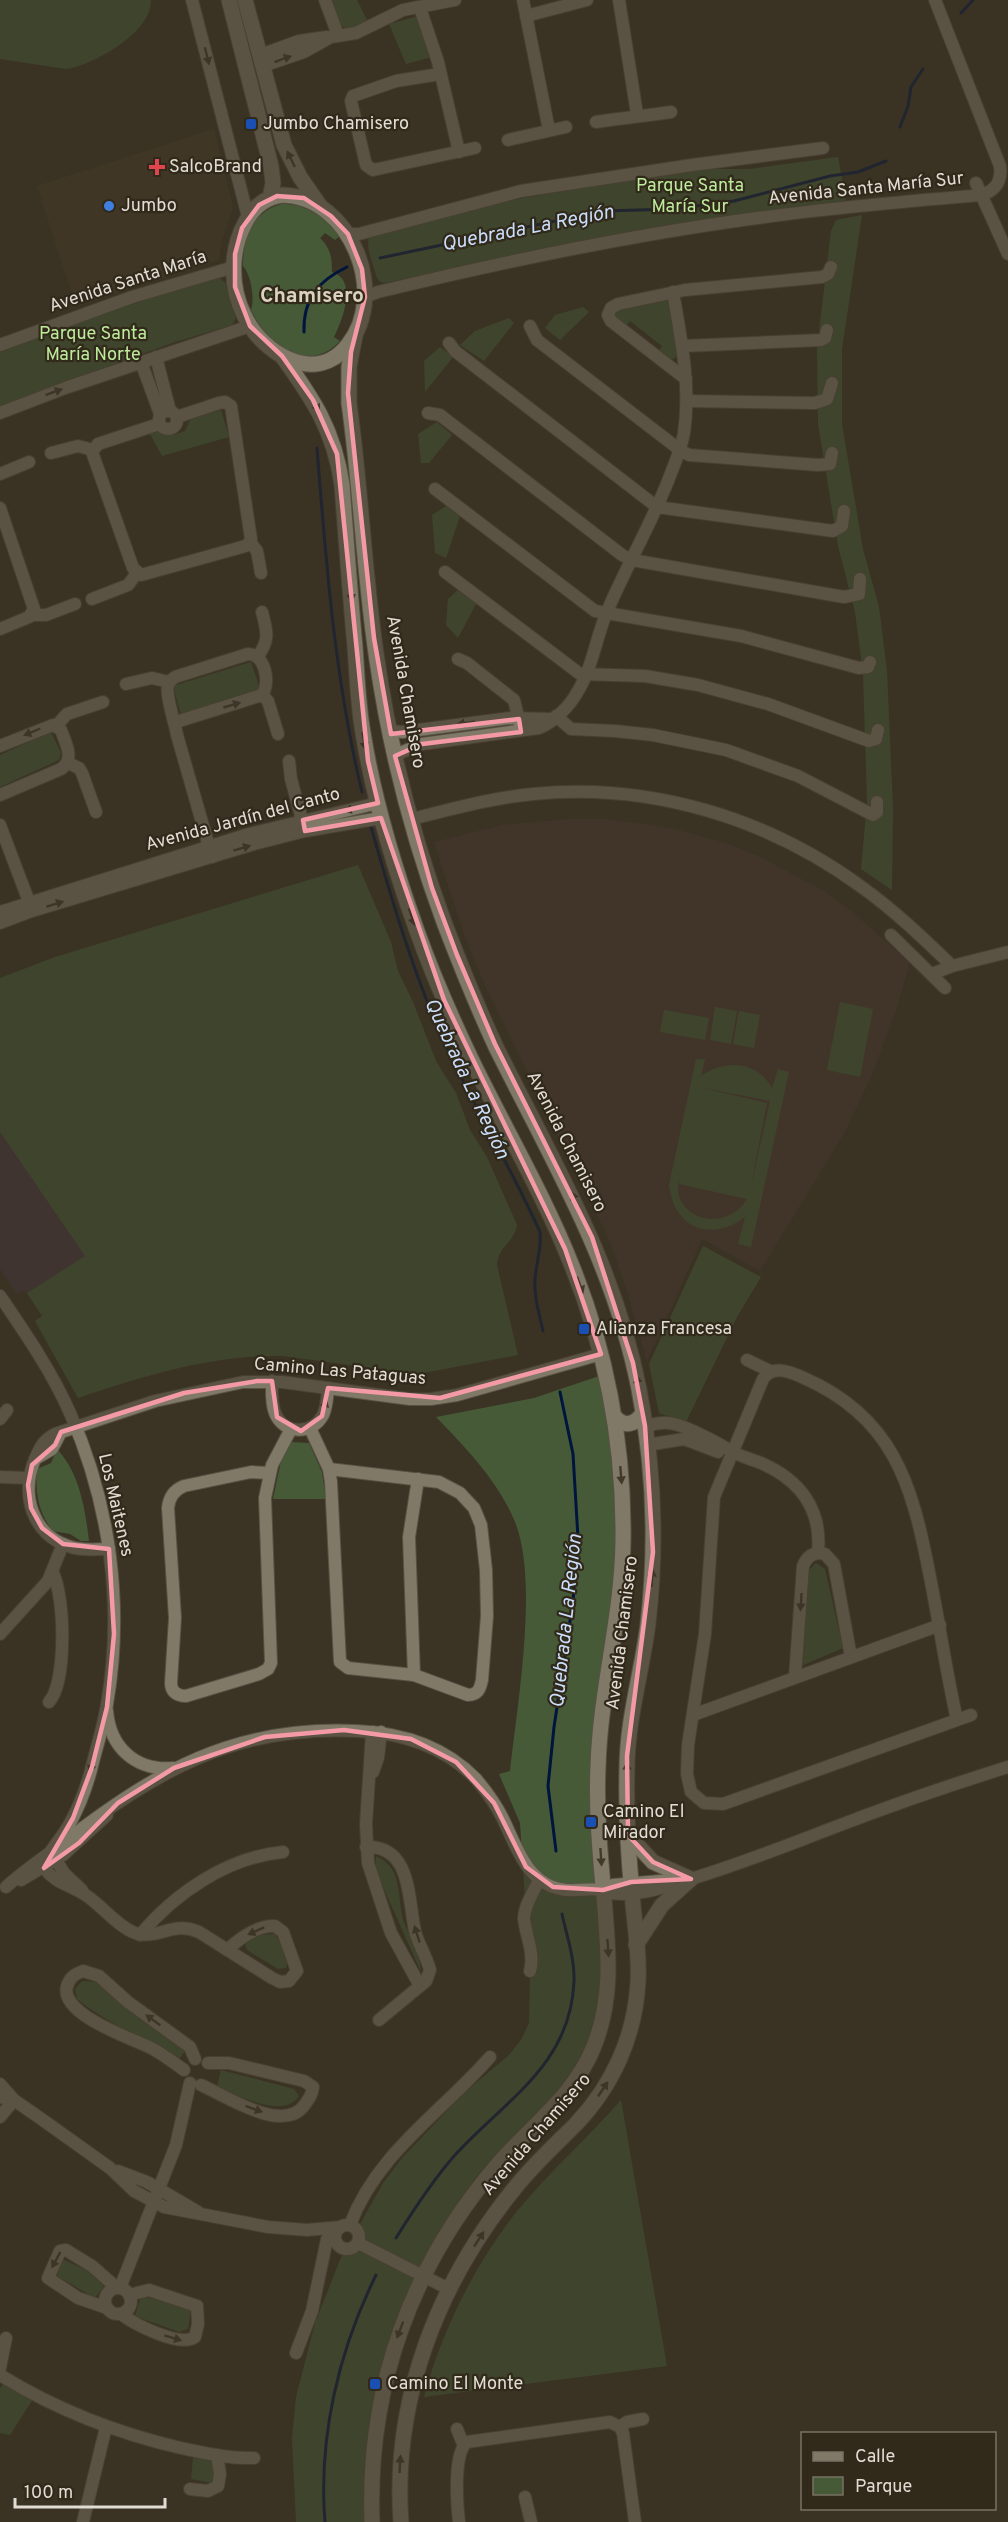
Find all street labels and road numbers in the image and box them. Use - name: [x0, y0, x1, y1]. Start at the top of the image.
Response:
- street label: Avenida Santa María Sur: [767, 167, 965, 211]
- street label: Avenida Santa María: [46, 246, 210, 318]
- street label: Avenida Chamisero: [380, 614, 430, 770]
- street label: Avenida Jardín del Canto: [143, 783, 343, 857]
- street label: Avenida Chamisero: [521, 1068, 611, 1216]
- street label: Camino Las Pataguas: [253, 1353, 427, 1391]
- street label: Los Maitenes: [92, 1451, 138, 1559]
- street label: Avenida Chamisero: [602, 1555, 644, 1711]
- street label: Avenida Chamisero: [477, 2069, 597, 2201]

